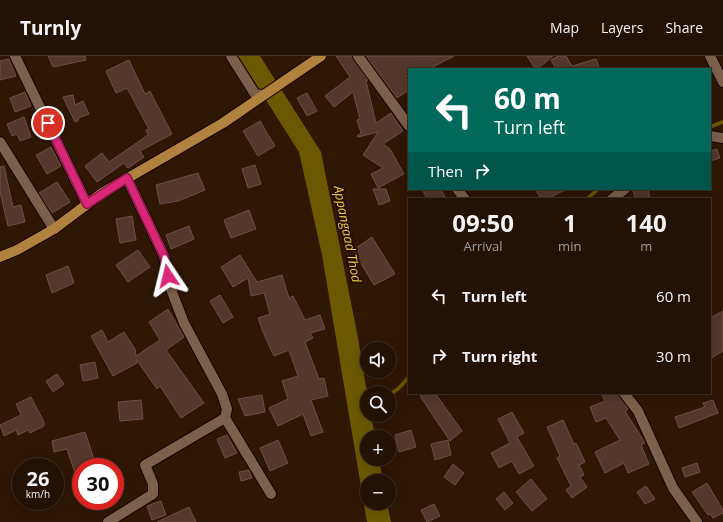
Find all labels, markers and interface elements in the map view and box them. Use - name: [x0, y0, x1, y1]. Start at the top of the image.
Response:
- text: Turnly: [20, 15, 81, 41]
- text: Map: [550, 18, 579, 37]
- text: Layers: [601, 18, 643, 37]
- text: Share: [665, 18, 703, 37]
- text: 60 m: [494, 79, 561, 117]
- icon: left: [428, 84, 480, 136]
- pin: [31, 106, 65, 140]
- icon: arrive: [37, 112, 59, 134]
- text: Turn left: [494, 115, 565, 139]
- icon: right: [471, 160, 493, 182]
- text: Then: [428, 161, 463, 181]
- water label: Appangaad Thod: [330, 183, 366, 284]
- text: 09:50: [452, 206, 514, 239]
- text: 1: [563, 206, 577, 239]
- text: 140: [626, 206, 667, 239]
- text: Arrival: [463, 237, 503, 255]
- text: min: [558, 237, 581, 255]
- text: m: [640, 237, 652, 255]
- position arrow: [147, 255, 189, 297]
- icon: left: [428, 285, 450, 307]
- text: Turn left: [462, 286, 527, 306]
- text: 60 m: [656, 286, 691, 306]
- map controls: [360, 342, 396, 510]
- button: sound: [360, 342, 396, 378]
- icon: right: [428, 345, 450, 367]
- text: Turn right: [462, 346, 537, 366]
- text: 30 m: [656, 346, 691, 366]
- button: search: [360, 386, 396, 422]
- button: +: [360, 430, 396, 466]
- speed limit sign: 30: [72, 458, 124, 510]
- text: 26: [27, 465, 49, 492]
- button: −: [360, 474, 396, 510]
- text: km/h: [26, 487, 50, 501]

